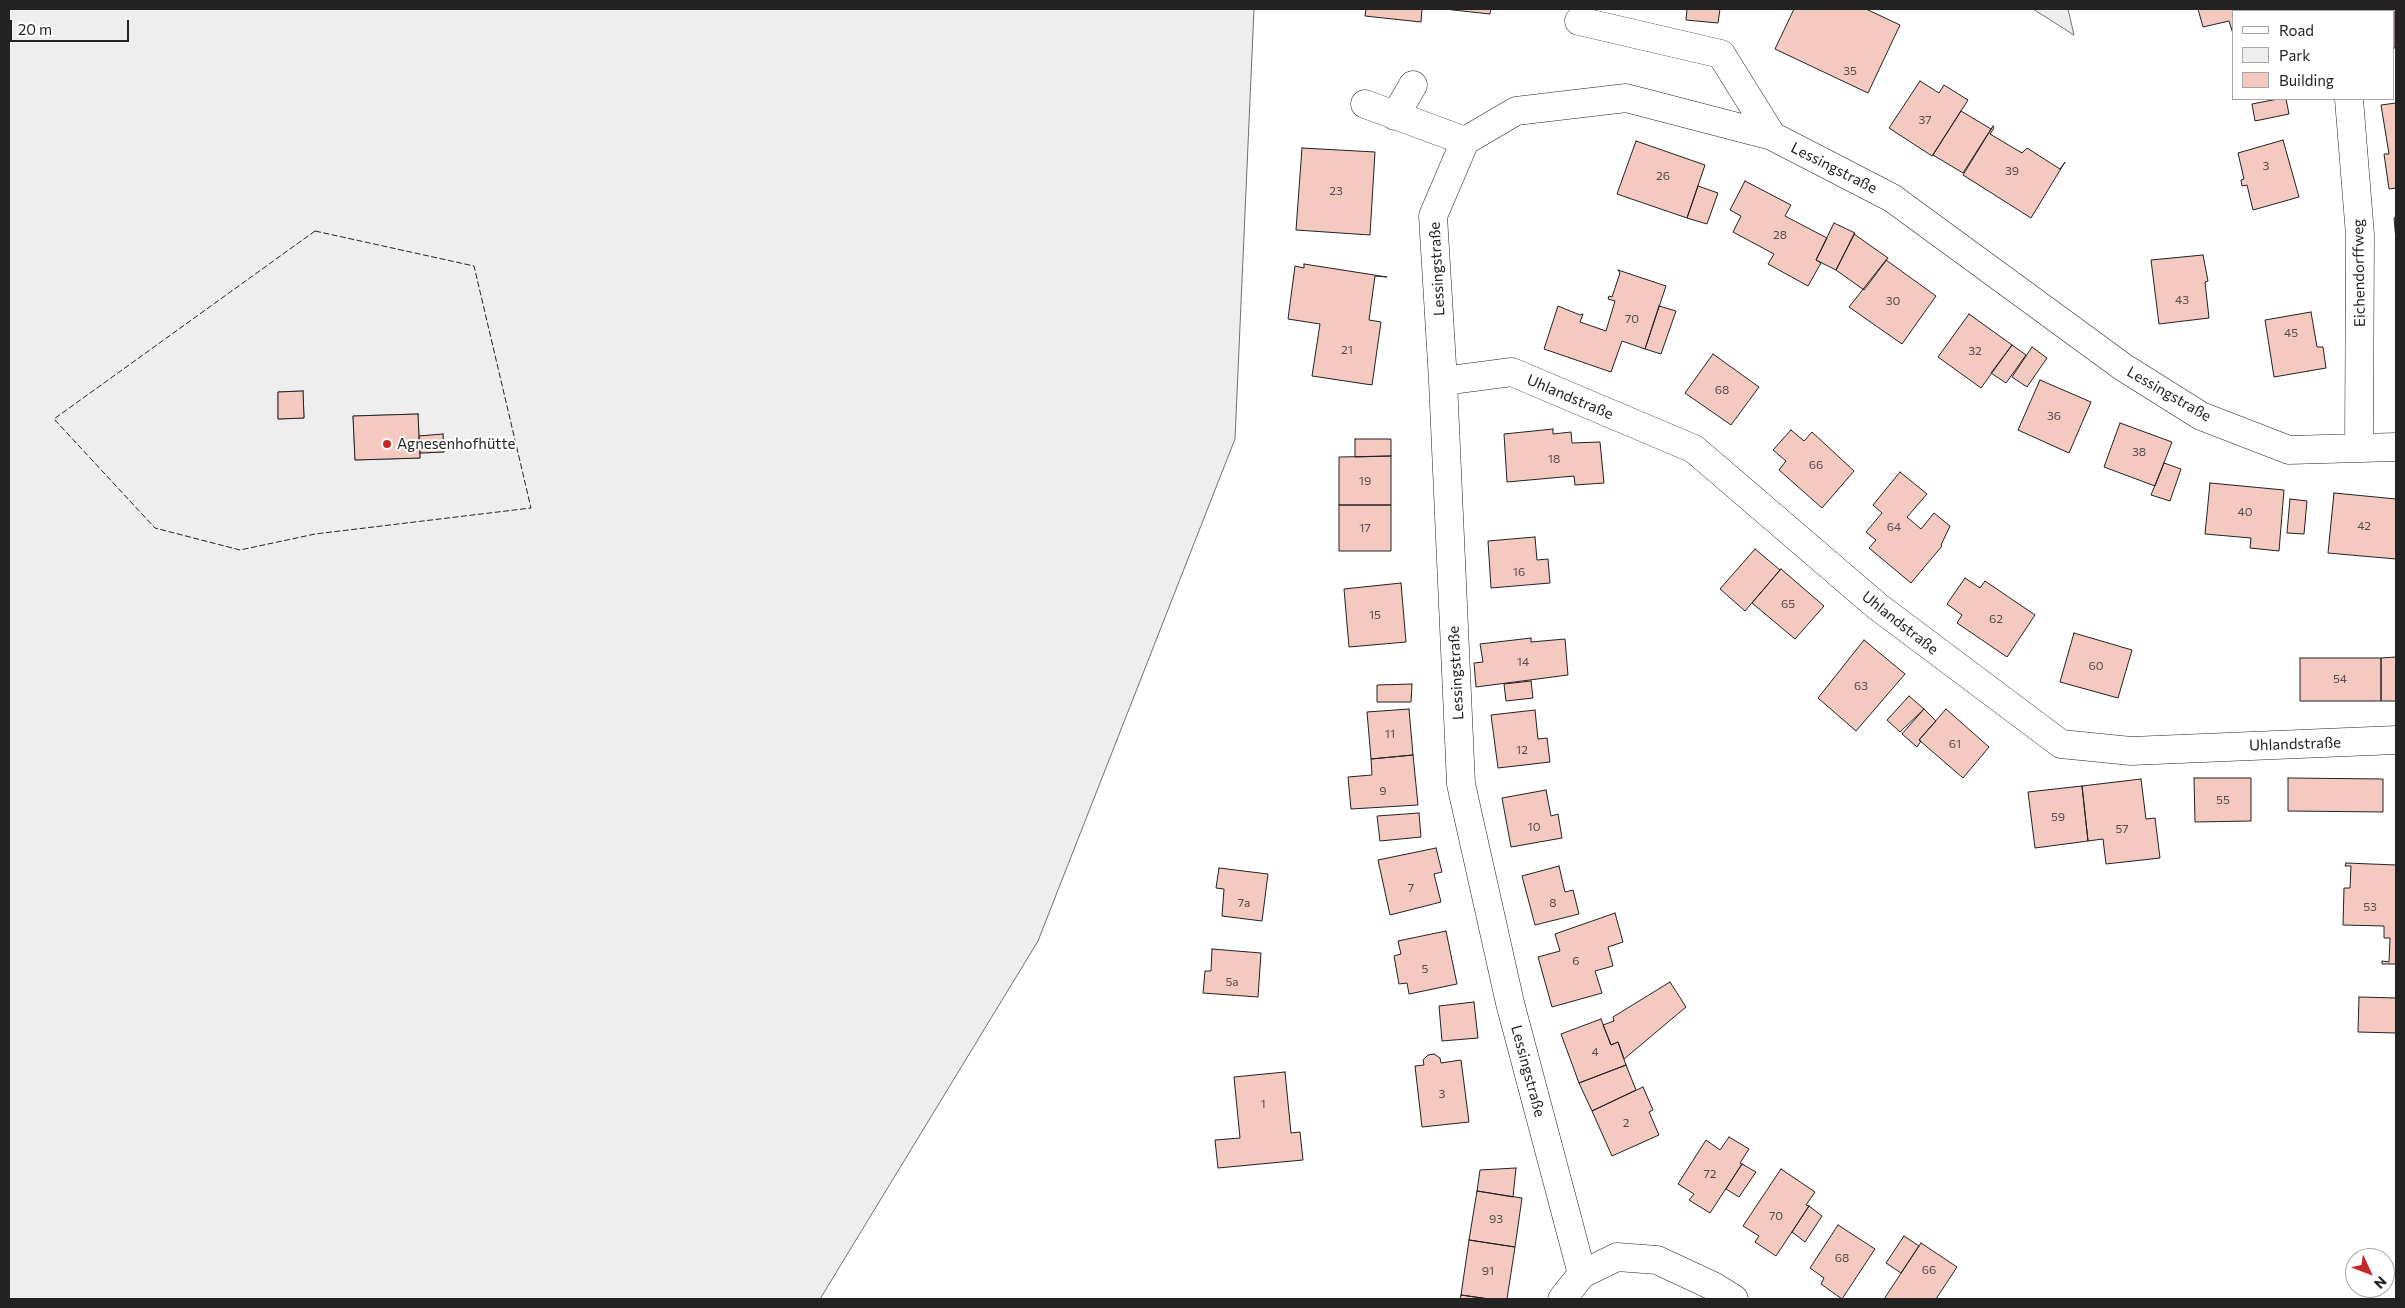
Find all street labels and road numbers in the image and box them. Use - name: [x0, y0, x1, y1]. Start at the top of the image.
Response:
- street label: Lessingstraße: [1788, 139, 1880, 197]
- street label: Eichendorffweg: [2349, 219, 2369, 327]
- street label: Lessingstraße: [1426, 221, 1448, 317]
- street label: Lessingstraße: [2124, 363, 2214, 425]
- street label: Uhlandstraße: [1524, 371, 1616, 423]
- street label: Uhlandstraße: [1858, 588, 1942, 658]
- street label: Lessingstraße: [1445, 625, 1467, 721]
- street label: Uhlandstraße: [2249, 733, 2341, 755]
- street label: Lessingstraße: [1507, 1023, 1549, 1119]

